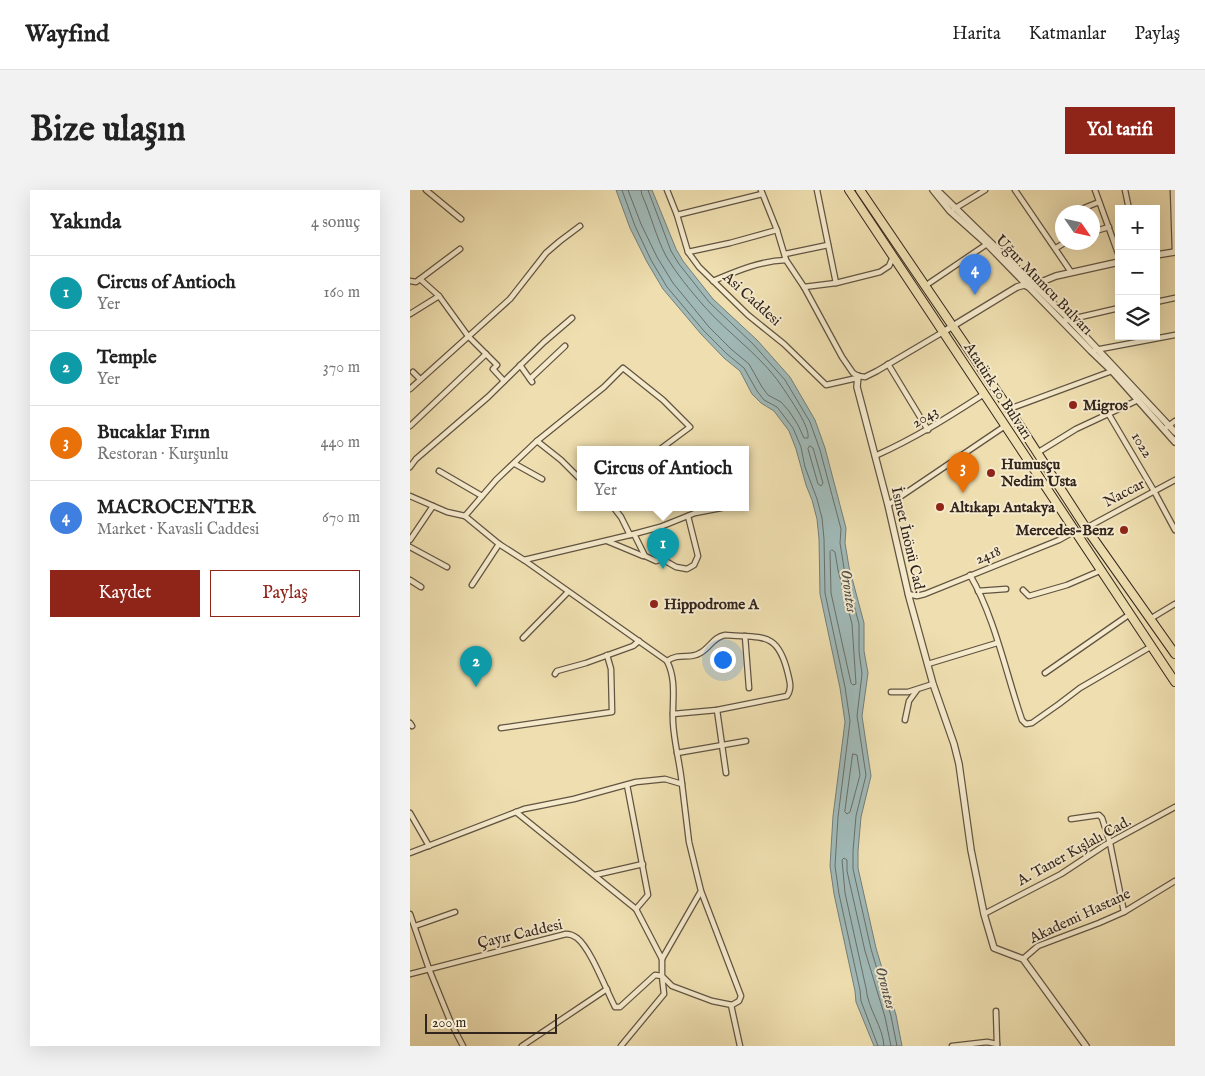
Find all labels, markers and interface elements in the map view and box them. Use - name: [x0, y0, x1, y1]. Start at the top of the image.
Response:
- text: Wayfind: [25, 19, 109, 50]
- text: Harita: [952, 23, 1001, 46]
- text: Katmanlar: [1029, 23, 1106, 46]
- text: Paylaş: [1134, 23, 1180, 46]
- button: Yol tarifi: [1065, 107, 1175, 154]
- text: Bize ulaşın: [30, 108, 186, 153]
- north arrow: [1055, 205, 1100, 250]
- map controls: [1115, 205, 1160, 340]
- button: +: [1115, 205, 1160, 250]
- text: Yakında: [50, 209, 121, 236]
- text: 4 sonuç: [311, 213, 360, 233]
- street label: Uğur Mumcu Bulvarı: [991, 231, 1097, 339]
- button: −: [1115, 250, 1160, 295]
- pin: 4: [959, 254, 991, 295]
- street label: Asi Caddesi: [718, 267, 785, 330]
- text: Circus of Antioch: [97, 271, 236, 295]
- text: 1: [63, 283, 69, 303]
- text: 160 m: [324, 283, 360, 303]
- text: Yer: [97, 295, 120, 315]
- button: layers: [1115, 295, 1160, 340]
- street label: Atatürk 10 Bulvarı: [959, 338, 1036, 443]
- text: Temple: [97, 346, 157, 370]
- text: 2: [62, 358, 70, 378]
- text: 370 m: [323, 358, 360, 378]
- text: Yer: [97, 370, 120, 390]
- place label: Migros: [1083, 396, 1129, 415]
- marker: Migros: [1067, 399, 1079, 411]
- street label: 2043: [908, 402, 942, 432]
- text: Bucaklar Fırın: [97, 421, 210, 445]
- street label: 1022: [1127, 429, 1157, 461]
- text: 3: [63, 433, 69, 453]
- text: 440 m: [321, 433, 360, 453]
- text: Restoran · Kurşunlu: [97, 445, 229, 465]
- popup: [577, 446, 749, 511]
- pin: 3: [947, 452, 979, 493]
- place label: Humusçu Nedim Usta: [1000, 455, 1077, 491]
- text: Circus of Antioch: [594, 457, 732, 481]
- marker: Humusçu Nedim Usta: [985, 467, 997, 479]
- street label: Naccar: [1100, 474, 1148, 512]
- text: Yer: [594, 481, 617, 501]
- street label: İsmet İnönü Cad.: [887, 485, 929, 595]
- text: MACROCENTER: [97, 496, 255, 520]
- place label: Altıkapı Antakya: [949, 498, 1055, 517]
- marker: Altıkapı Antakya: [934, 501, 946, 513]
- text: 4: [62, 508, 70, 528]
- text: 670 m: [322, 508, 360, 528]
- text: Market · Kavasli Caddesi: [97, 520, 259, 540]
- place label: Mercedes-Benz: [1015, 521, 1114, 540]
- marker: Mercedes-Benz: [1118, 524, 1130, 536]
- pin: 1: [647, 528, 679, 569]
- street label: 2418: [972, 541, 1004, 569]
- water label: Orontes: [835, 568, 861, 614]
- button: Kaydet: [50, 570, 200, 617]
- button: Paylaş: [210, 570, 360, 617]
- place label: Hippodrome A: [664, 595, 760, 614]
- marker: Hippodrome A: [648, 598, 660, 610]
- pin: 2: [460, 646, 492, 687]
- your location: [710, 647, 736, 673]
- street label: A. Taner Kışlalı Cad.: [1013, 812, 1134, 891]
- street label: Akademi Hastane: [1025, 884, 1134, 948]
- street label: Çayır Caddesi: [476, 915, 564, 953]
- water label: Orontes: [870, 965, 900, 1012]
- scale bar: [425, 1011, 558, 1034]
- text: 200 m: [432, 1014, 466, 1032]

